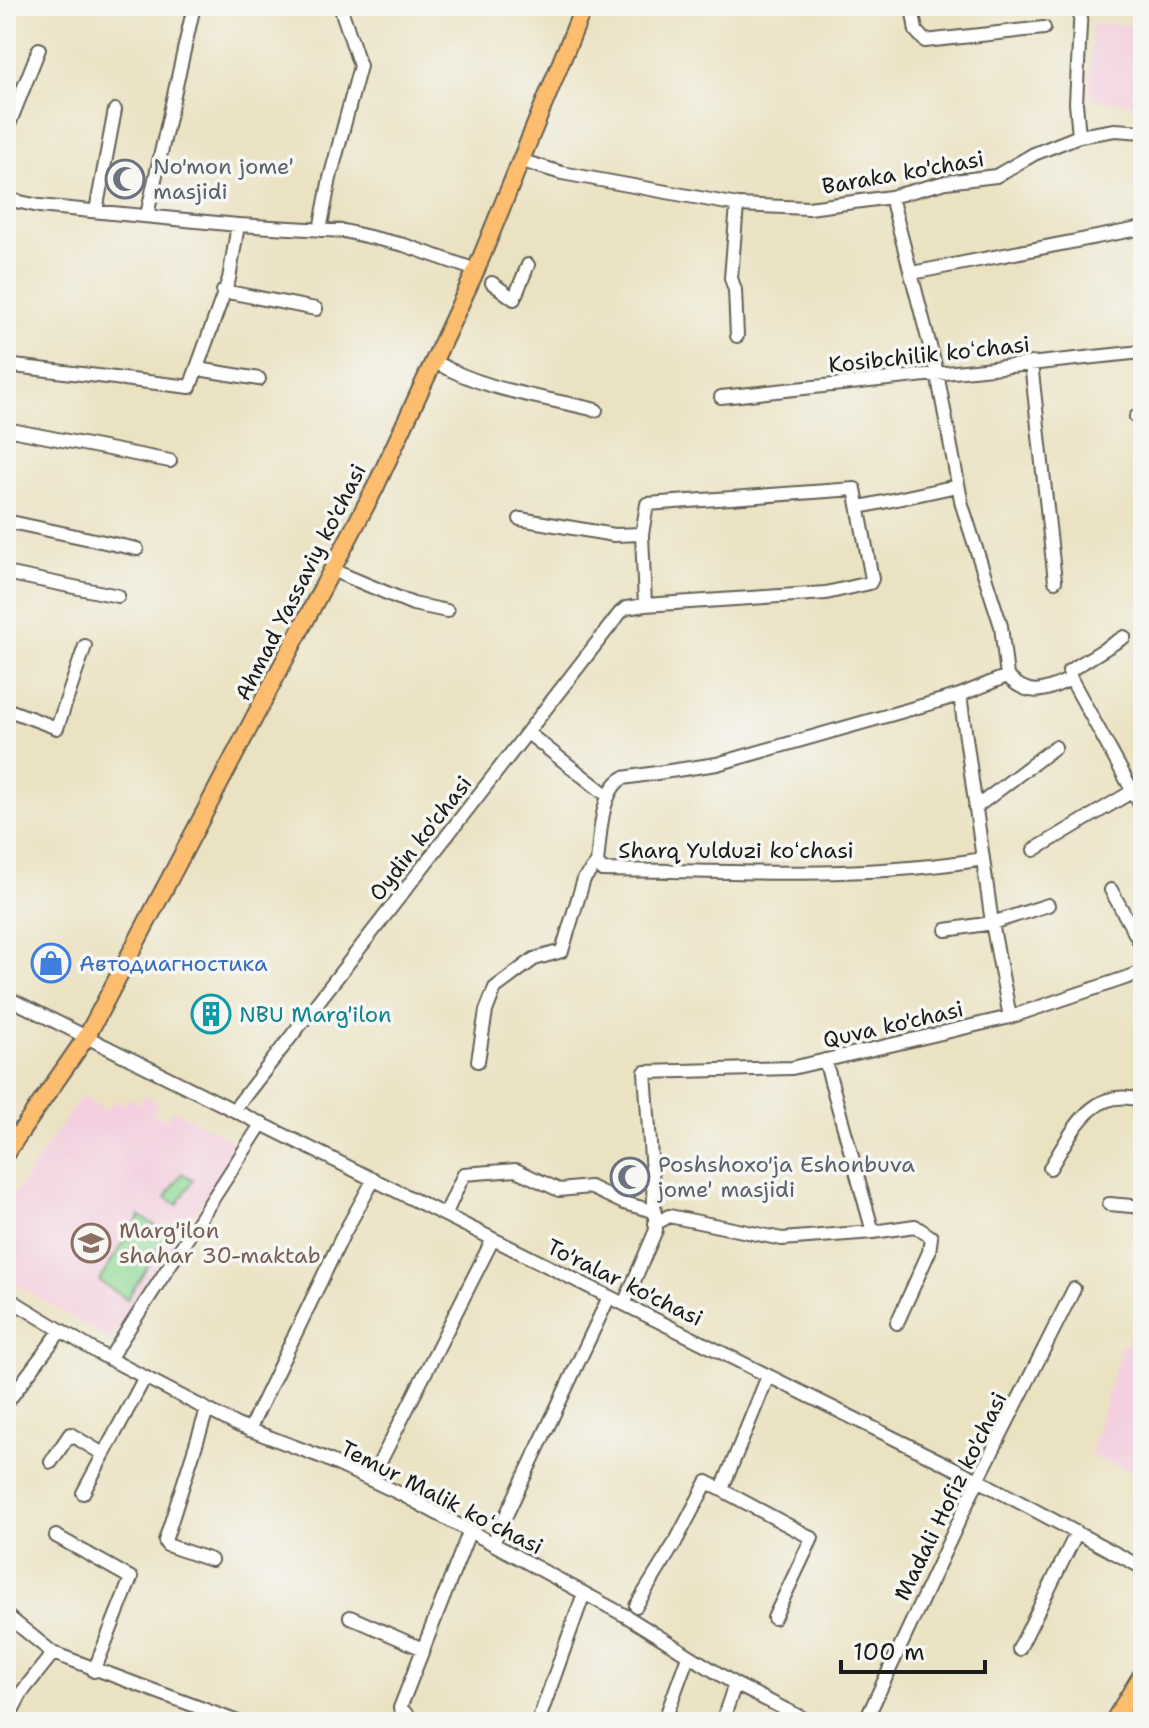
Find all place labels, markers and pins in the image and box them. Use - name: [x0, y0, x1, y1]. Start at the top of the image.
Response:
- place label: No'mon jome' masjidi: [153, 152, 294, 206]
- mosque icon: No'mon jome' masjidi: [104, 158, 146, 200]
- shop icon: Автодиагностика: [30, 942, 72, 984]
- place label: Автодиагностика: [79, 949, 268, 978]
- building icon: NBU Marg'ilon: [190, 993, 232, 1035]
- place label: NBU Marg'ilon: [239, 1000, 391, 1029]
- place label: Poshshoxo'ja Eshonbuva jome' masjidi: [657, 1150, 915, 1204]
- mosque icon: Poshshoxo'ja Eshonbuva jome' masjidi: [609, 1156, 651, 1198]
- place label: Marg'ilon shahar 30-maktab: [119, 1216, 321, 1270]
- school or university icon: Marg'ilon shahar 30-maktab: [70, 1222, 112, 1264]

